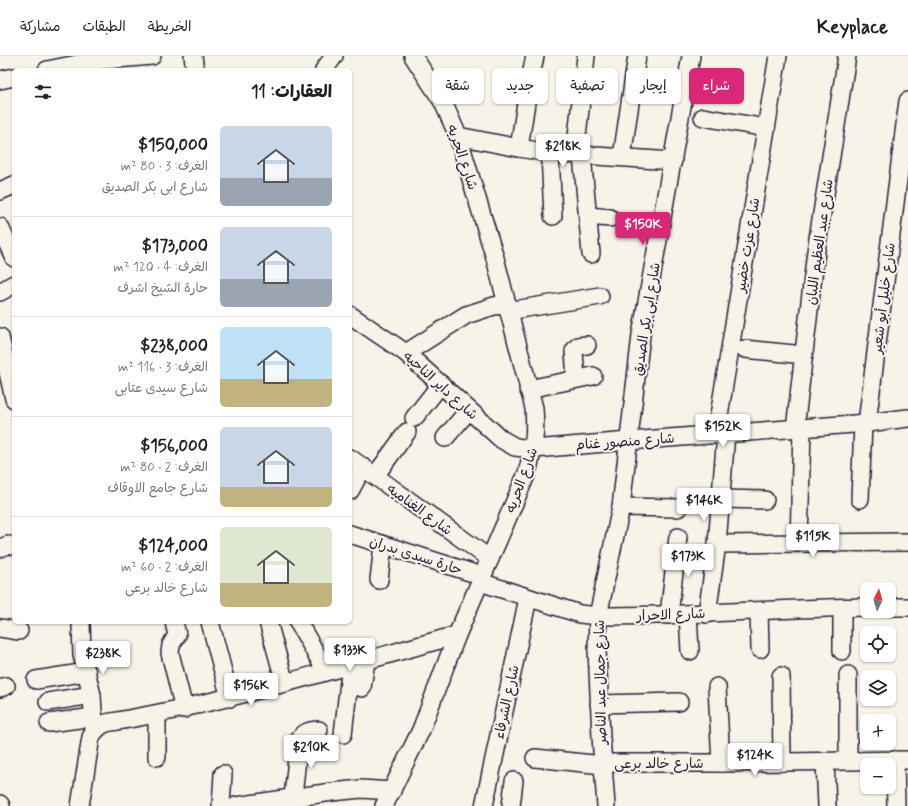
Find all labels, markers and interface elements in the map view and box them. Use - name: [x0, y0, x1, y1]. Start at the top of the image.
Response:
- text: Keyplace: [817, 15, 888, 40]
- text: مشاركة: [20, 18, 60, 36]
- text: الطبقات: [82, 18, 126, 36]
- text: الخريطة: [148, 18, 191, 36]
- chip: شقة: [432, 68, 484, 104]
- chip: جديد: [492, 68, 548, 104]
- chip: تصفية: [556, 68, 618, 104]
- chip: إيجار: [626, 68, 681, 104]
- chip: شراء: [689, 68, 744, 104]
- icon: filters: [32, 81, 54, 103]
- text: العقارات: 11: [251, 81, 332, 103]
- street label: شارع الحريه: [442, 122, 482, 193]
- text: $150,000: [138, 134, 208, 156]
- pin: $218K: [535, 134, 591, 168]
- text: $218K: [545, 138, 581, 155]
- icon: home: [252, 142, 300, 190]
- text: الغرف: 3 · 80 m²: [121, 158, 208, 175]
- street label: شارع عبد العظيم اللبان: [802, 178, 839, 306]
- text: شارع ابى بكر الصديق: [102, 179, 208, 196]
- street label: شارع عزت خضير: [731, 197, 764, 295]
- pin: $150K: [615, 212, 671, 246]
- text: $150K: [624, 216, 662, 233]
- text: $173,000: [142, 235, 208, 257]
- street label: شارع خليل أبو شعير: [868, 242, 900, 356]
- icon: home: [252, 243, 300, 291]
- text: الغرف: 4 · 120 m²: [113, 259, 208, 276]
- street label: شارع ابى بكر الصديق: [629, 261, 665, 377]
- text: حارة الشيخ اشرف: [117, 280, 208, 297]
- text: $238,000: [140, 335, 208, 357]
- icon: home: [252, 343, 300, 391]
- street label: شارع داير الناحيه: [399, 347, 481, 424]
- text: الغرف: 3 · 116 m²: [118, 359, 208, 376]
- text: شارع سيدى عتابى: [115, 380, 208, 397]
- pin: $152K: [695, 414, 751, 448]
- text: $152K: [704, 418, 742, 435]
- street label: شارع منصور غنام: [575, 430, 675, 455]
- text: $156,000: [140, 435, 208, 457]
- icon: home: [252, 443, 300, 491]
- street label: شارع الحريه: [502, 445, 542, 515]
- text: الغرف: 2 · 80 m²: [120, 459, 208, 476]
- text: شارع جامع الاوقاف: [108, 480, 208, 497]
- street label: شارع الغناميه: [383, 480, 456, 540]
- pin: $146K: [676, 488, 732, 522]
- text: $146K: [686, 492, 722, 509]
- pin: $115K: [785, 524, 841, 558]
- text: $115K: [795, 528, 831, 545]
- street label: حارة سيدى بدران: [367, 533, 464, 579]
- text: $124,000: [138, 535, 208, 557]
- icon: home: [252, 543, 300, 591]
- pin: $173K: [660, 544, 716, 578]
- text: $173K: [671, 548, 705, 565]
- text: الغرف: 2 · 60 m²: [121, 559, 208, 576]
- text: شارع خالد برعى: [125, 580, 208, 597]
- north arrow: [860, 582, 896, 618]
- map controls: [860, 582, 896, 794]
- street label: شارع الاحرار: [635, 605, 706, 625]
- street label: شارع جمال عبد الناصر: [591, 619, 611, 745]
- button: locate: [860, 626, 896, 662]
- pin: $133K: [322, 638, 378, 672]
- pin: $238K: [75, 641, 131, 675]
- text: $133K: [333, 642, 367, 659]
- text: $238K: [85, 645, 121, 662]
- street label: شارع الشرفاء: [490, 664, 524, 741]
- button: layers: [860, 670, 896, 706]
- pin: $156K: [223, 673, 279, 707]
- text: $156K: [233, 677, 269, 694]
- button: +: [860, 714, 896, 750]
- pin: $210K: [283, 735, 339, 769]
- text: $210K: [293, 739, 329, 756]
- pin: $124K: [727, 743, 783, 777]
- text: $124K: [736, 747, 774, 764]
- street label: شارع خالد برعى: [614, 755, 704, 773]
- button: −: [860, 758, 896, 794]

